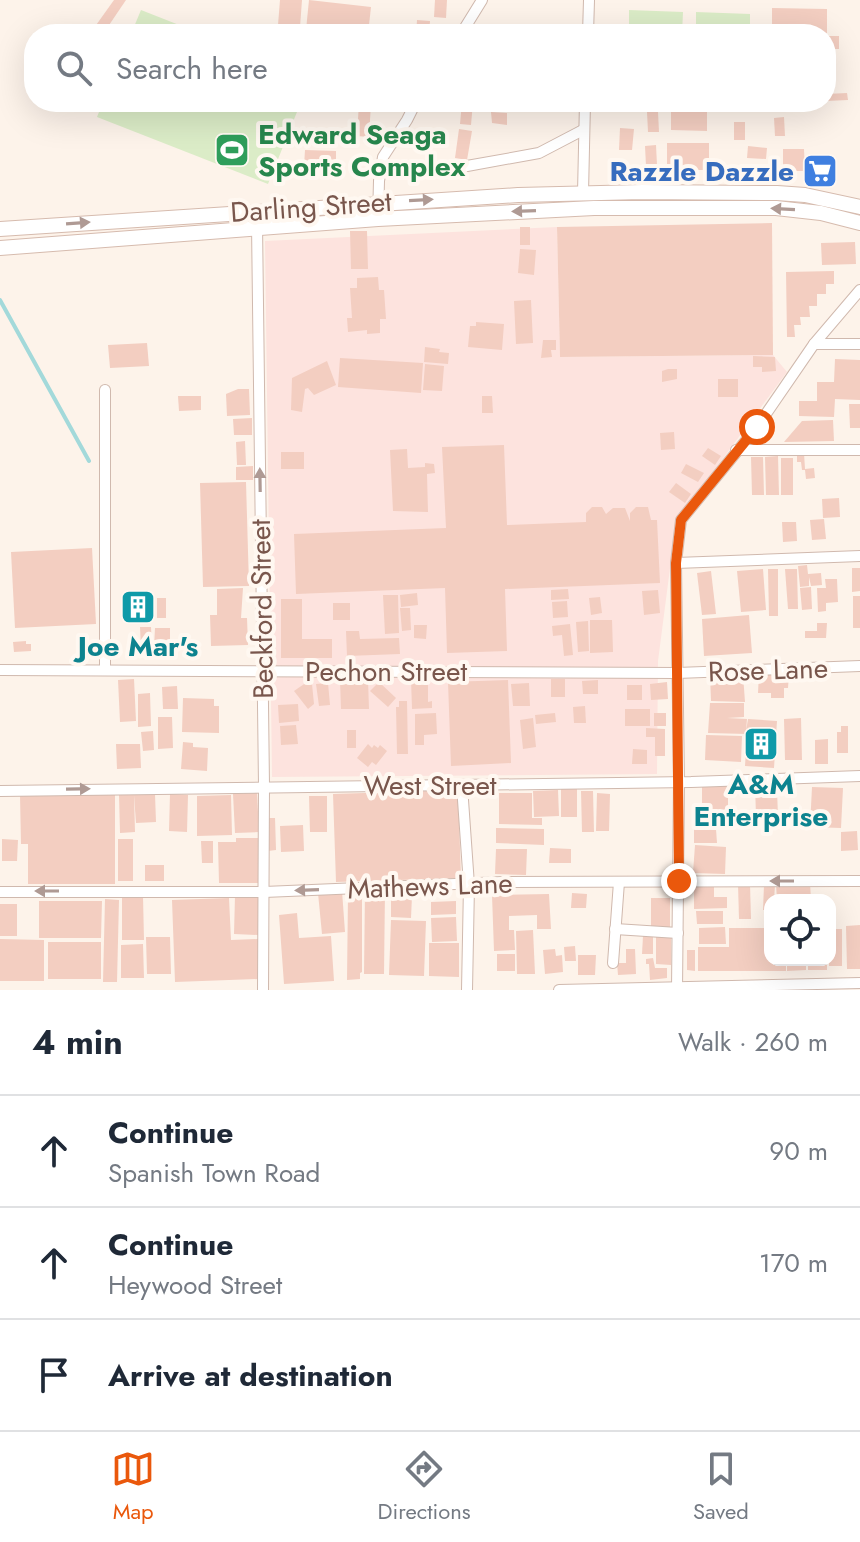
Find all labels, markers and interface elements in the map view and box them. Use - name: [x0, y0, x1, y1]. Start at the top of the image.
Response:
- search box: [24, 24, 836, 112]
- icon: search: [52, 46, 96, 90]
- text: Search here: [116, 47, 268, 90]
- place label: Edward Seaga Sports Complex: [258, 114, 465, 187]
- sports icon: Edward Seaga Sports Complex: [213, 131, 251, 169]
- place label: Razzle Dazzle: [609, 151, 794, 192]
- supermarket icon: Razzle Dazzle: [801, 152, 839, 190]
- street label: Darling Street: [229, 181, 393, 233]
- one-way arrow: [409, 194, 434, 207]
- one-way arrow: [771, 202, 796, 215]
- one-way arrow: [511, 204, 536, 217]
- one-way arrow: [66, 216, 91, 229]
- route start: [739, 409, 775, 445]
- one-way arrow: [254, 467, 266, 492]
- street label: Beckford Street: [240, 518, 284, 699]
- building icon: Joe Mar's: [119, 588, 157, 626]
- place label: Joe Mar's: [73, 626, 198, 667]
- street label: Rose Lane: [707, 647, 829, 693]
- street label: Pechon Street: [305, 651, 467, 692]
- building icon: A&M Enterprise: [742, 725, 780, 763]
- place label: A&M Enterprise: [694, 764, 828, 837]
- street label: West Street: [363, 765, 497, 806]
- one-way arrow: [66, 783, 91, 796]
- street label: Mathews Lane: [347, 863, 513, 909]
- route end: [661, 863, 697, 899]
- one-way arrow: [769, 875, 794, 887]
- one-way arrow: [294, 884, 319, 897]
- one-way arrow: [34, 885, 59, 897]
- map controls: [764, 894, 836, 966]
- button: locate: [764, 894, 836, 966]
- text: 4 min: [32, 1018, 123, 1067]
- text: Walk · 260 m: [678, 1023, 828, 1061]
- text: Continue: [108, 1111, 234, 1154]
- icon: ahead: [32, 1129, 76, 1173]
- text: 90 m: [769, 1132, 828, 1170]
- text: Spanish Town Road: [108, 1154, 320, 1192]
- text: Continue: [108, 1223, 234, 1266]
- icon: ahead: [32, 1241, 76, 1285]
- text: 170 m: [759, 1244, 828, 1282]
- text: Heywood Street: [108, 1266, 282, 1304]
- icon: arrive: [32, 1353, 76, 1397]
- text: Arrive at destination: [108, 1354, 393, 1397]
- tab: Map: [111, 1447, 155, 1527]
- tab: Directions: [378, 1447, 471, 1527]
- tab: Saved: [693, 1447, 749, 1527]

